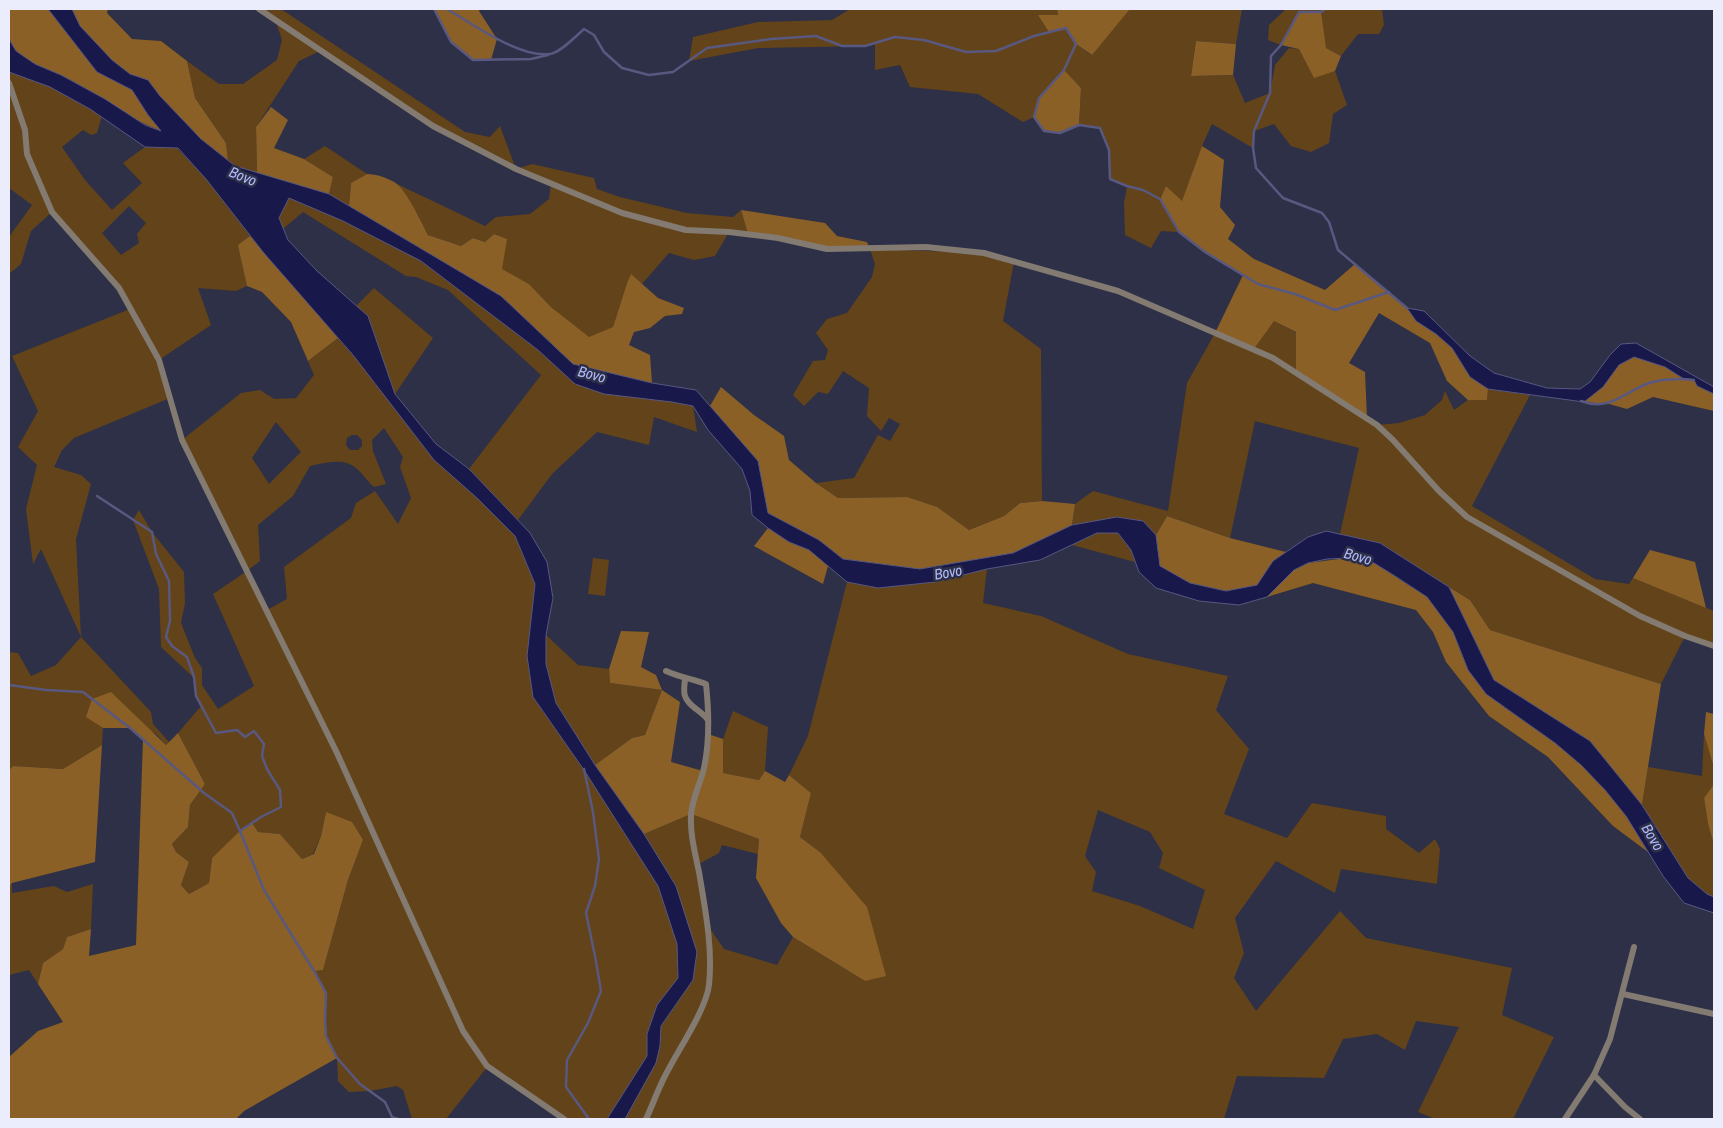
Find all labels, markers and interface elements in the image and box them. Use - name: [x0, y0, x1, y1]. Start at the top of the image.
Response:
- water label: Bovo: [226, 161, 260, 191]
- water label: Bovo: [576, 360, 608, 388]
- water label: Bovo: [1342, 542, 1375, 570]
- water label: Bovo: [932, 559, 964, 585]
- water label: Bovo: [1637, 820, 1669, 855]

